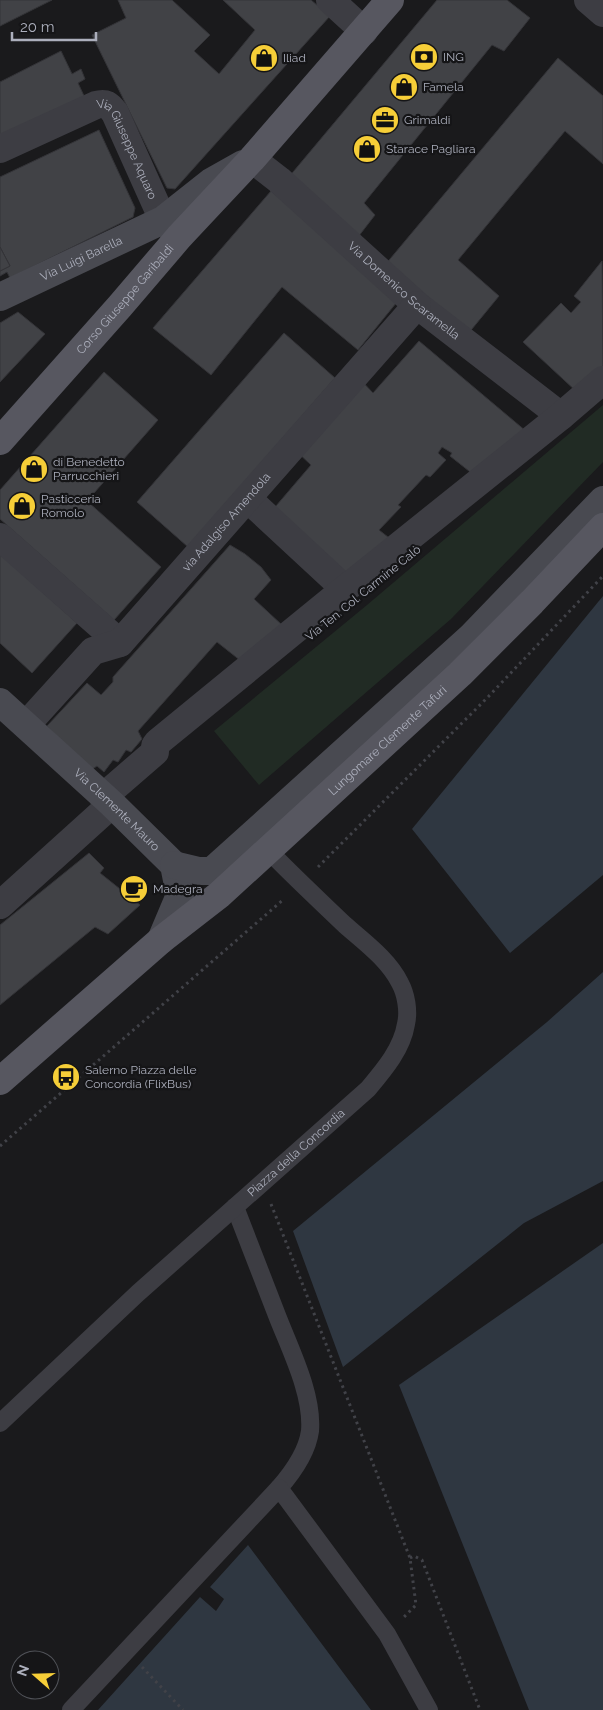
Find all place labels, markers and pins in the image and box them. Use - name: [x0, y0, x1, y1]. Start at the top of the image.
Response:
- bank icon: ING: [409, 42, 439, 72]
- shop icon: Iliad: [249, 43, 279, 73]
- place label: ING: [443, 50, 464, 64]
- place label: Iliad: [283, 51, 306, 65]
- shop icon: Famela: [389, 72, 419, 102]
- place label: Famela: [423, 80, 464, 94]
- office icon: Grimaldi: [370, 105, 400, 135]
- place label: Grimaldi: [404, 113, 450, 127]
- shop icon: Starace Pagliara: [352, 134, 382, 164]
- place label: Starace Pagliara: [386, 142, 476, 156]
- shop icon: di Benedetto Parrucchieri: [19, 454, 49, 484]
- place label: di Benedetto Parrucchieri: [53, 455, 125, 483]
- shop icon: Pasticceria Romolo: [7, 491, 37, 521]
- place label: Pasticceria Romolo: [41, 492, 101, 520]
- cafe icon: Madegra: [119, 874, 149, 904]
- place label: Madegra: [153, 882, 203, 896]
- bus stop icon: Salerno Piazza delle Concordia (FlixBus): [51, 1062, 81, 1092]
- place label: Salerno Piazza delle Concordia (FlixBus): [85, 1063, 197, 1091]

